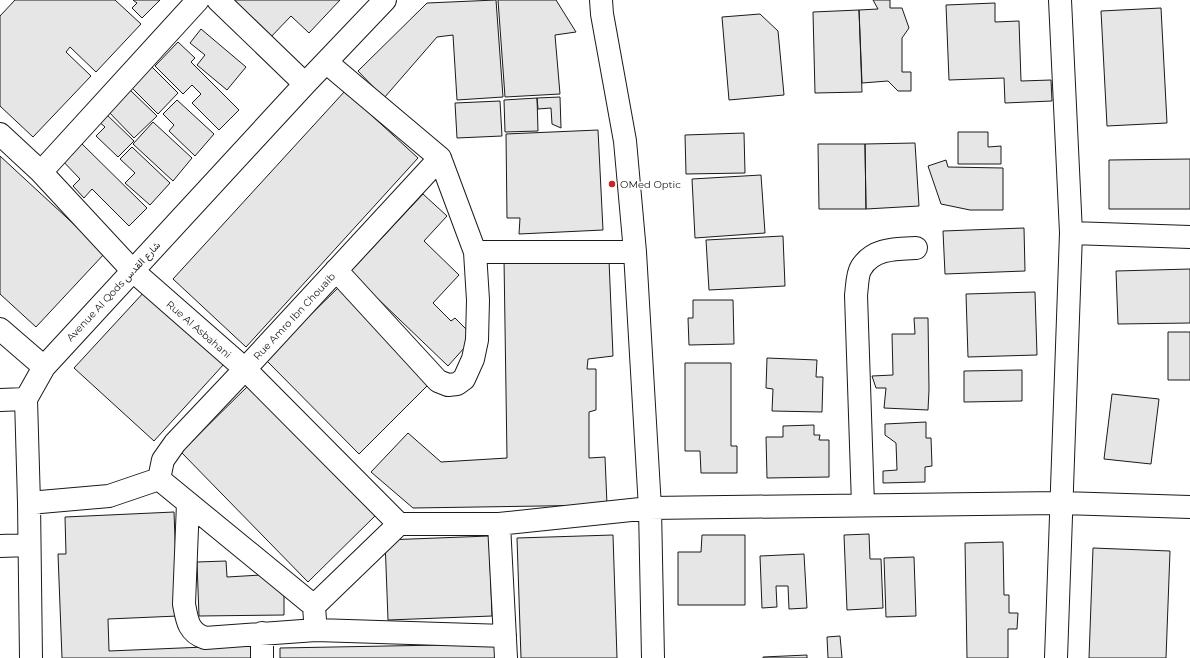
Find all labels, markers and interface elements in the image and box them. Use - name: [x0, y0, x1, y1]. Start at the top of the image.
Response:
- place label: OMed Optic: [620, 178, 681, 191]
- marker: OMed Optic: [607, 179, 617, 189]
- street label: Avenue Al Qods شارع القدس: [64, 239, 163, 344]
- street label: Rue Amro Ibn Chouaib: [251, 270, 338, 363]
- street label: Rue Al Asbahani: [164, 298, 234, 361]

